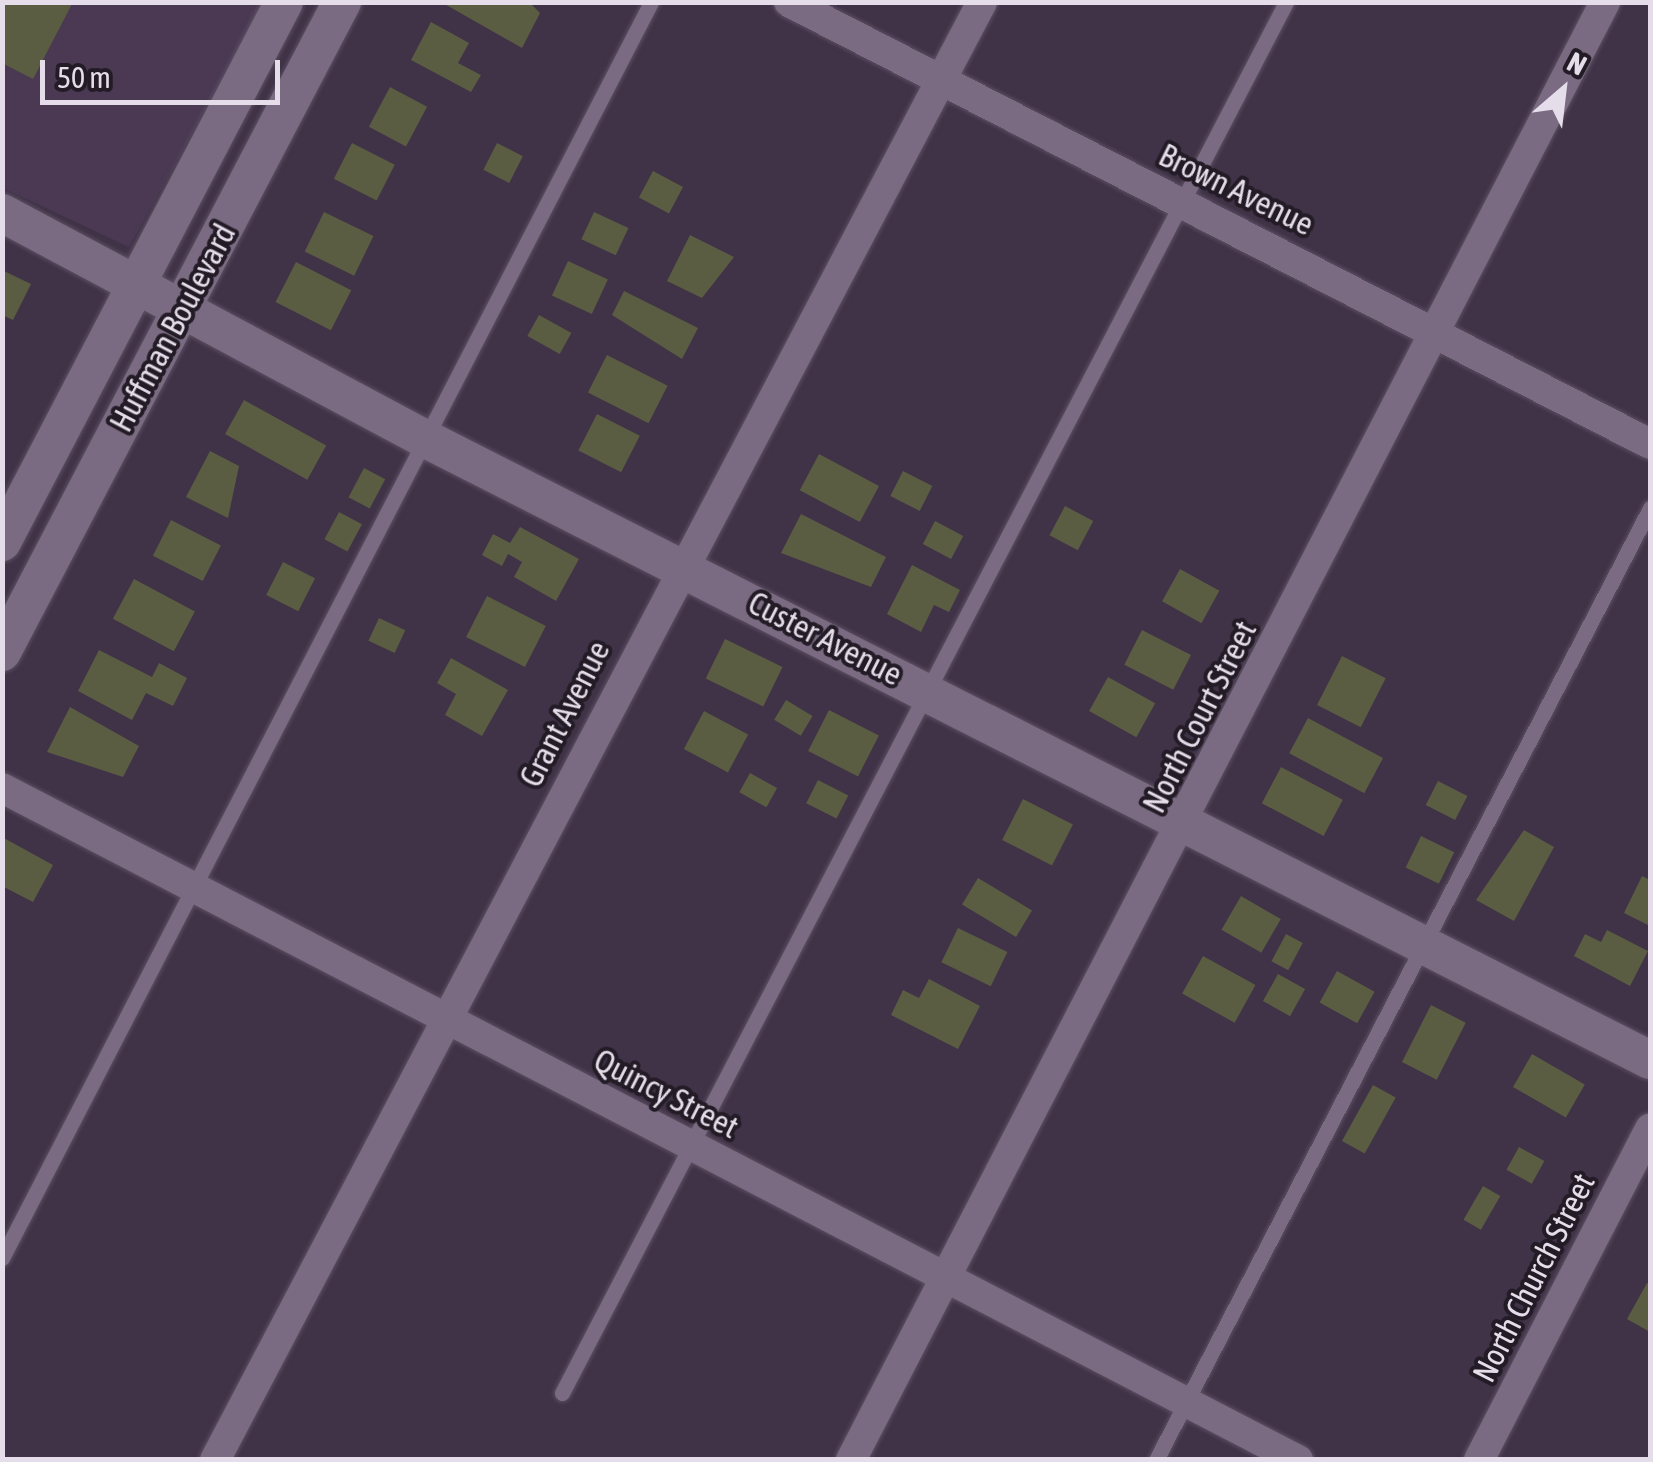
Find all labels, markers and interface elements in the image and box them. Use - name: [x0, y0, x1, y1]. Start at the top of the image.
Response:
- scale bar: [45, 40, 285, 102]
- north arrow: [1513, 40, 1613, 140]
- text: N: [1562, 46, 1592, 82]
- text: 50 m: [57, 60, 111, 94]
- street label: Brown Avenue: [1153, 136, 1319, 244]
- street label: Huffman Boulevard: [102, 218, 244, 438]
- street label: Custer Avenue: [742, 584, 908, 694]
- street label: North Court Street: [1135, 615, 1265, 819]
- street label: Grant Avenue: [512, 635, 618, 793]
- street label: Quincy Street: [587, 1041, 745, 1147]
- street label: North Church Street: [1465, 1167, 1603, 1389]

